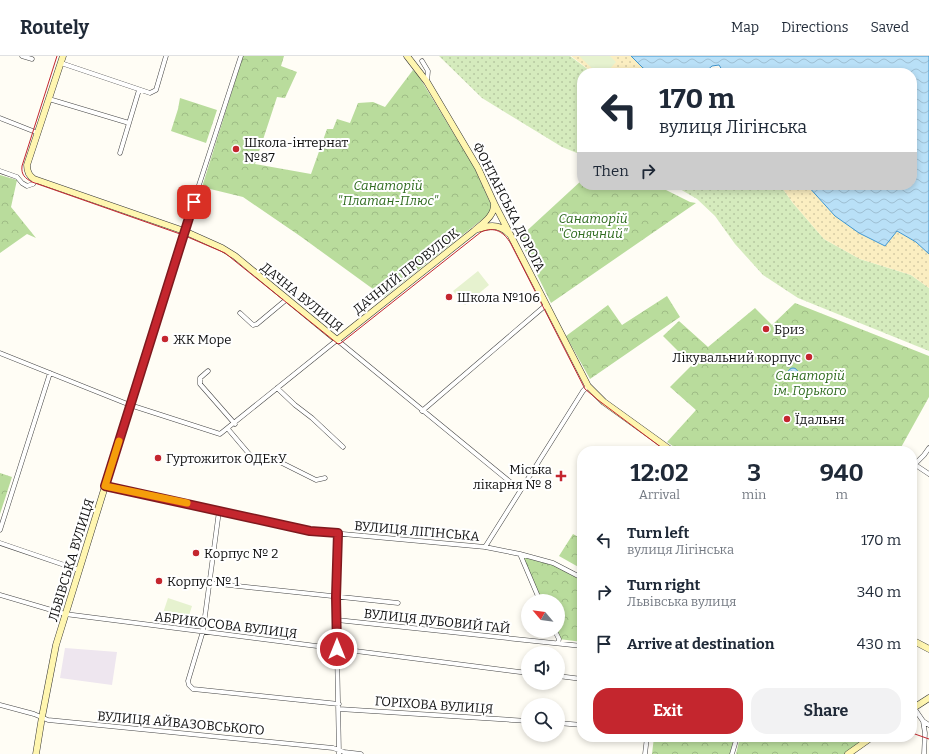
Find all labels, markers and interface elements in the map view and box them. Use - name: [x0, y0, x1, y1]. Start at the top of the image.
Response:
- text: Routely: [20, 16, 89, 39]
- text: Map: [731, 19, 759, 36]
- text: Directions: [781, 19, 849, 36]
- text: Saved: [871, 19, 909, 36]
- text: 170 m: [659, 82, 735, 115]
- icon: left: [593, 84, 645, 136]
- text: вулиця Лігінська: [659, 116, 807, 138]
- place label: Школа-інтернат №87: [244, 135, 348, 165]
- street label: ФОНТАНСЬКА ДОРОГА: [470, 140, 548, 275]
- marker: Школа-інтернат №87: [231, 144, 241, 154]
- icon: right: [637, 160, 659, 182]
- text: Then: [593, 162, 629, 180]
- park label: Санаторій "Платан-Плюс": [338, 178, 439, 208]
- pin: [177, 185, 211, 219]
- icon: arrive: [183, 191, 205, 213]
- park label: Санаторій "Сонячний": [558, 211, 628, 241]
- street label: ДАЧНИЙ ПРОВУЛОК: [350, 225, 463, 317]
- street label: ДАЧНА ВУЛИЦЯ: [258, 260, 346, 334]
- place label: Школа №106: [457, 290, 540, 305]
- marker: Школа №106: [444, 292, 454, 302]
- place label: Бриз: [774, 322, 805, 337]
- marker: Бриз: [761, 324, 771, 334]
- place label: ЖК Море: [173, 332, 231, 347]
- marker: ЖК Море: [160, 334, 170, 344]
- place label: Лікувальний корпус: [672, 350, 801, 365]
- marker: Лікувальний корпус: [804, 352, 814, 362]
- park label: Cанаторій ім. Горького: [773, 368, 847, 398]
- place label: Їдальня: [795, 412, 845, 427]
- marker: Їдальня: [782, 414, 792, 424]
- place label: Гуртожиток ОДЕкУ: [166, 451, 287, 466]
- marker: Гуртожиток ОДЕкУ: [153, 453, 163, 463]
- text: 12:02: [630, 459, 689, 487]
- text: 3: [747, 459, 761, 487]
- text: 940: [820, 459, 864, 487]
- place label: Міська лікарня № 8: [473, 462, 552, 492]
- marker: Міська лікарня № 8: [555, 470, 567, 482]
- text: Arrival: [639, 487, 680, 502]
- text: min: [742, 487, 766, 502]
- text: m: [835, 487, 848, 502]
- street label: ЛЬВІВСЬКА ВУЛИЦЯ: [45, 497, 97, 623]
- street label: ВУЛИЦЯ ЛІГІНСЬКА: [354, 518, 481, 544]
- text: Turn left: [627, 524, 689, 542]
- icon: left: [593, 529, 615, 551]
- text: 170 m: [861, 531, 901, 549]
- text: вулиця Лігінська: [627, 542, 734, 557]
- place label: Корпус № 2: [204, 546, 278, 561]
- marker: Корпус № 2: [191, 548, 201, 558]
- place label: Корпус № 1: [167, 574, 240, 589]
- marker: Корпус № 1: [154, 576, 164, 586]
- text: Turn right: [627, 576, 700, 594]
- icon: right: [593, 581, 615, 603]
- text: 340 m: [857, 583, 901, 601]
- north arrow: [521, 594, 565, 638]
- map controls: [521, 594, 565, 742]
- text: Львівська вулиця: [627, 594, 737, 609]
- street label: ВУЛИЦЯ ДУБОВИЙ ГАЙ: [363, 606, 511, 636]
- street label: АБРИКОСОВА ВУЛИЦЯ: [154, 609, 298, 641]
- position arrow: [316, 628, 358, 670]
- icon: arrive: [593, 633, 615, 655]
- text: Arrive at destination: [627, 635, 774, 653]
- text: 430 m: [857, 635, 901, 653]
- button: sound: [521, 646, 565, 690]
- button: Exit: [593, 688, 743, 734]
- button: Share: [751, 688, 901, 734]
- street label: ГОРІХОВА ВУЛИЦЯ: [374, 693, 494, 717]
- button: search: [521, 698, 565, 742]
- street label: ВУЛИЦЯ АЙВАЗОВСЬКОГО: [97, 708, 265, 738]

